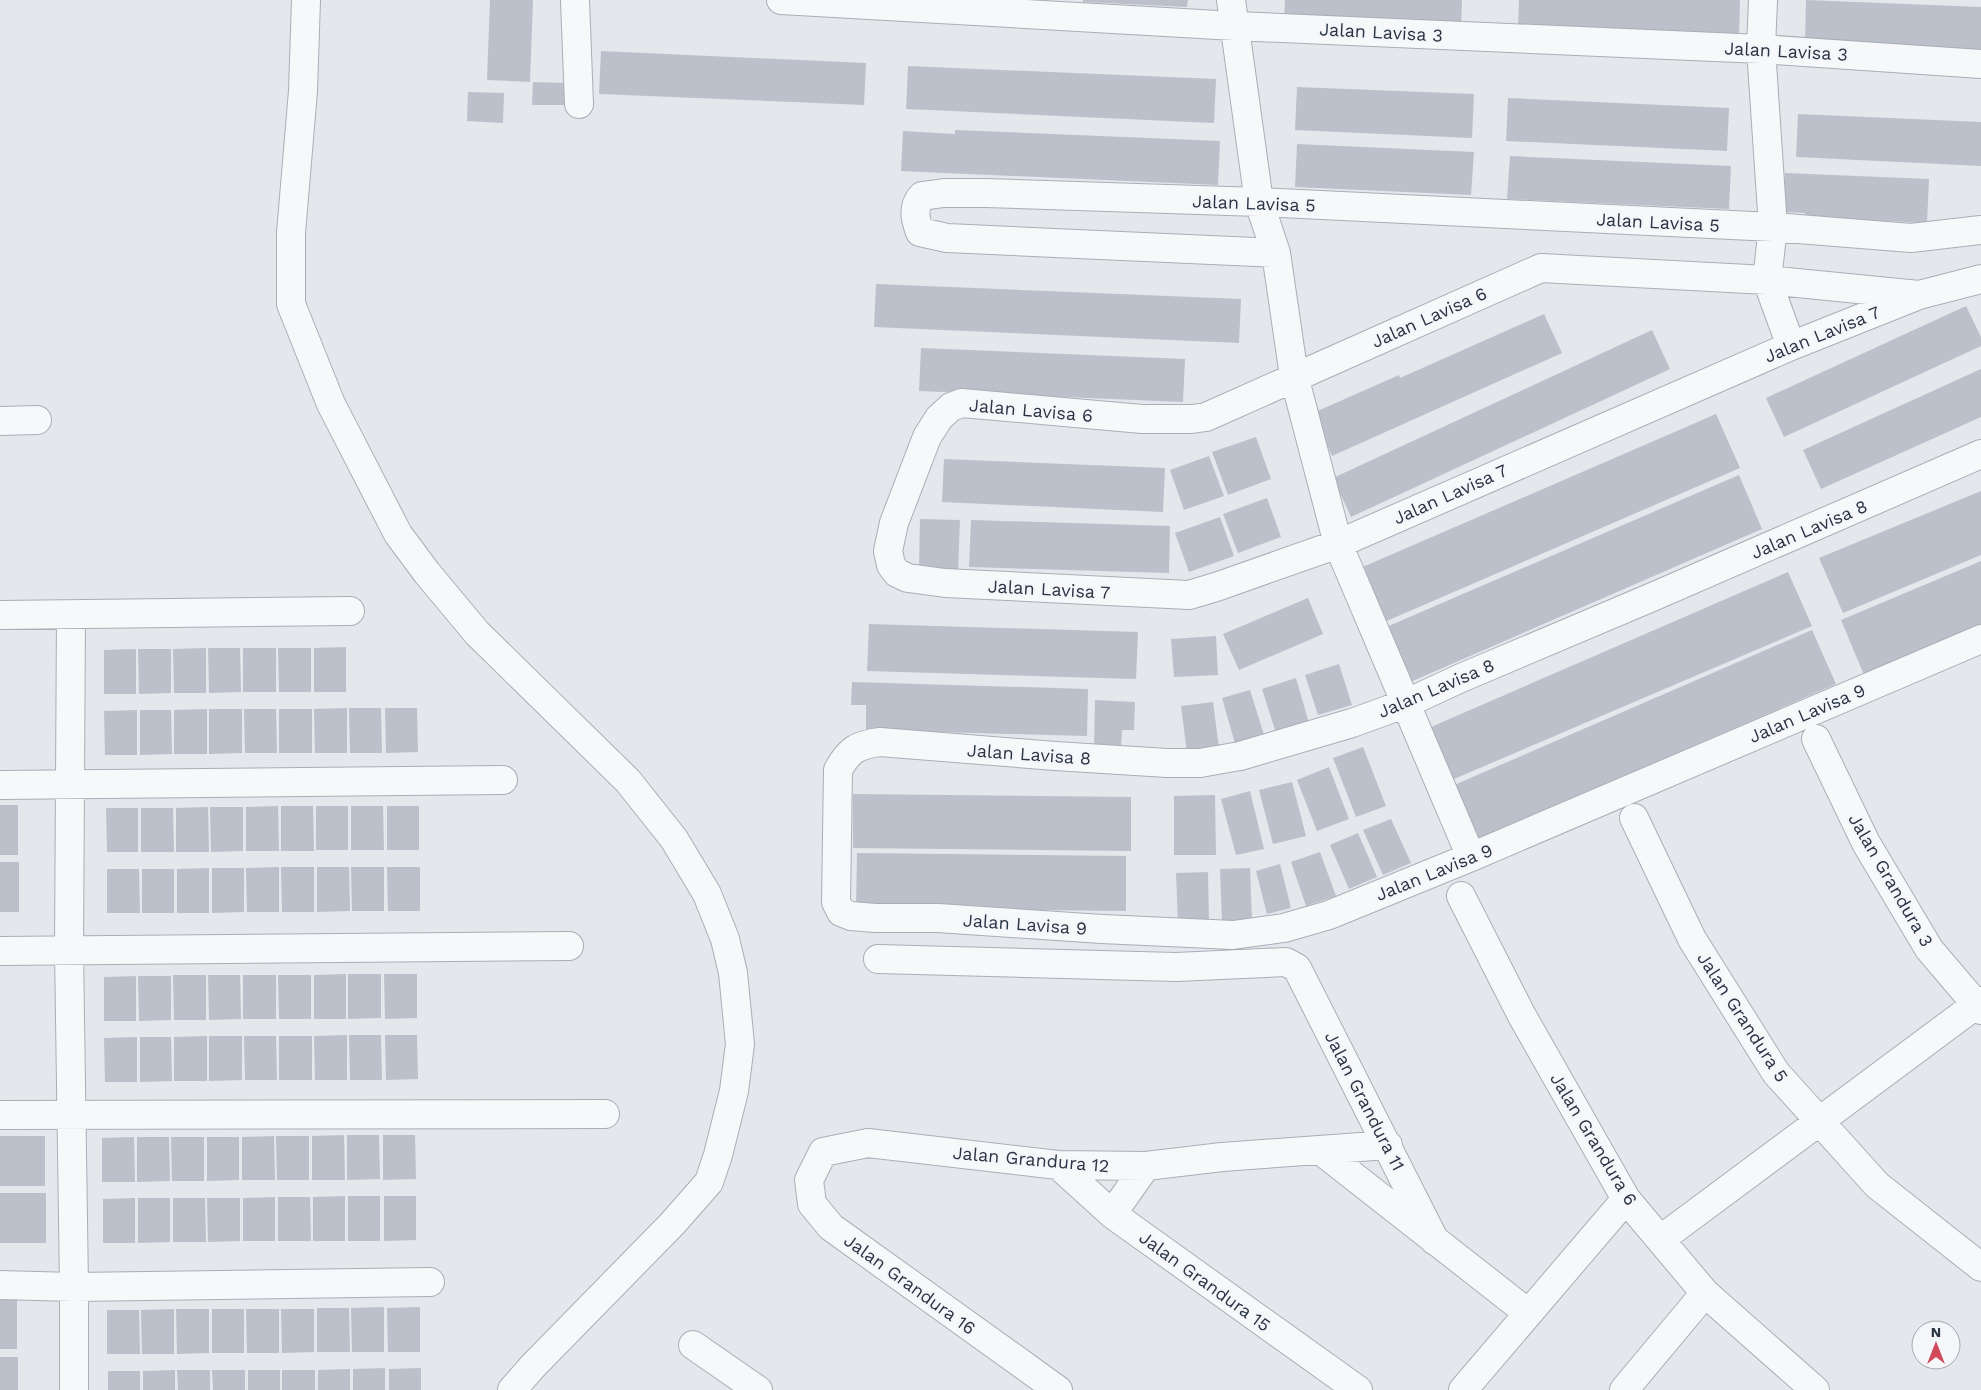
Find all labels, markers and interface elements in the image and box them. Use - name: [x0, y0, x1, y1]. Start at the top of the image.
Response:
- street label: Jalan Lavisa 3: [1319, 18, 1443, 46]
- street label: Jalan Lavisa 3: [1724, 37, 1848, 65]
- street label: Jalan Lavisa 5: [1192, 190, 1316, 216]
- street label: Jalan Lavisa 5: [1596, 208, 1720, 236]
- street label: Jalan Lavisa 6: [1368, 282, 1490, 352]
- street label: Jalan Lavisa 7: [1761, 301, 1883, 367]
- street label: Jalan Lavisa 6: [968, 394, 1094, 426]
- street label: Jalan Lavisa 7: [1390, 459, 1510, 529]
- street label: Jalan Lavisa 8: [1748, 495, 1870, 563]
- street label: Jalan Lavisa 7: [987, 575, 1111, 603]
- street label: Jalan Lavisa 8: [1375, 654, 1497, 722]
- street label: Jalan Lavisa 9: [1746, 679, 1868, 747]
- street label: Jalan Lavisa 8: [966, 739, 1092, 769]
- street label: Jalan Grandura 3: [1844, 810, 1938, 950]
- street label: Jalan Lavisa 9: [1372, 839, 1496, 905]
- street label: Jalan Lavisa 9: [962, 909, 1088, 939]
- street label: Jalan Grandura 5: [1693, 948, 1793, 1086]
- street label: Jalan Grandura 11: [1321, 1028, 1409, 1174]
- street label: Jalan Grandura 6: [1546, 1069, 1642, 1209]
- street label: Jalan Grandura 12: [952, 1142, 1110, 1176]
- street label: Jalan Grandura 15: [1135, 1226, 1275, 1336]
- street label: Jalan Grandura 16: [840, 1229, 980, 1339]
- north arrow: [1911, 1320, 1961, 1370]
- text: N: [1931, 1324, 1941, 1340]

